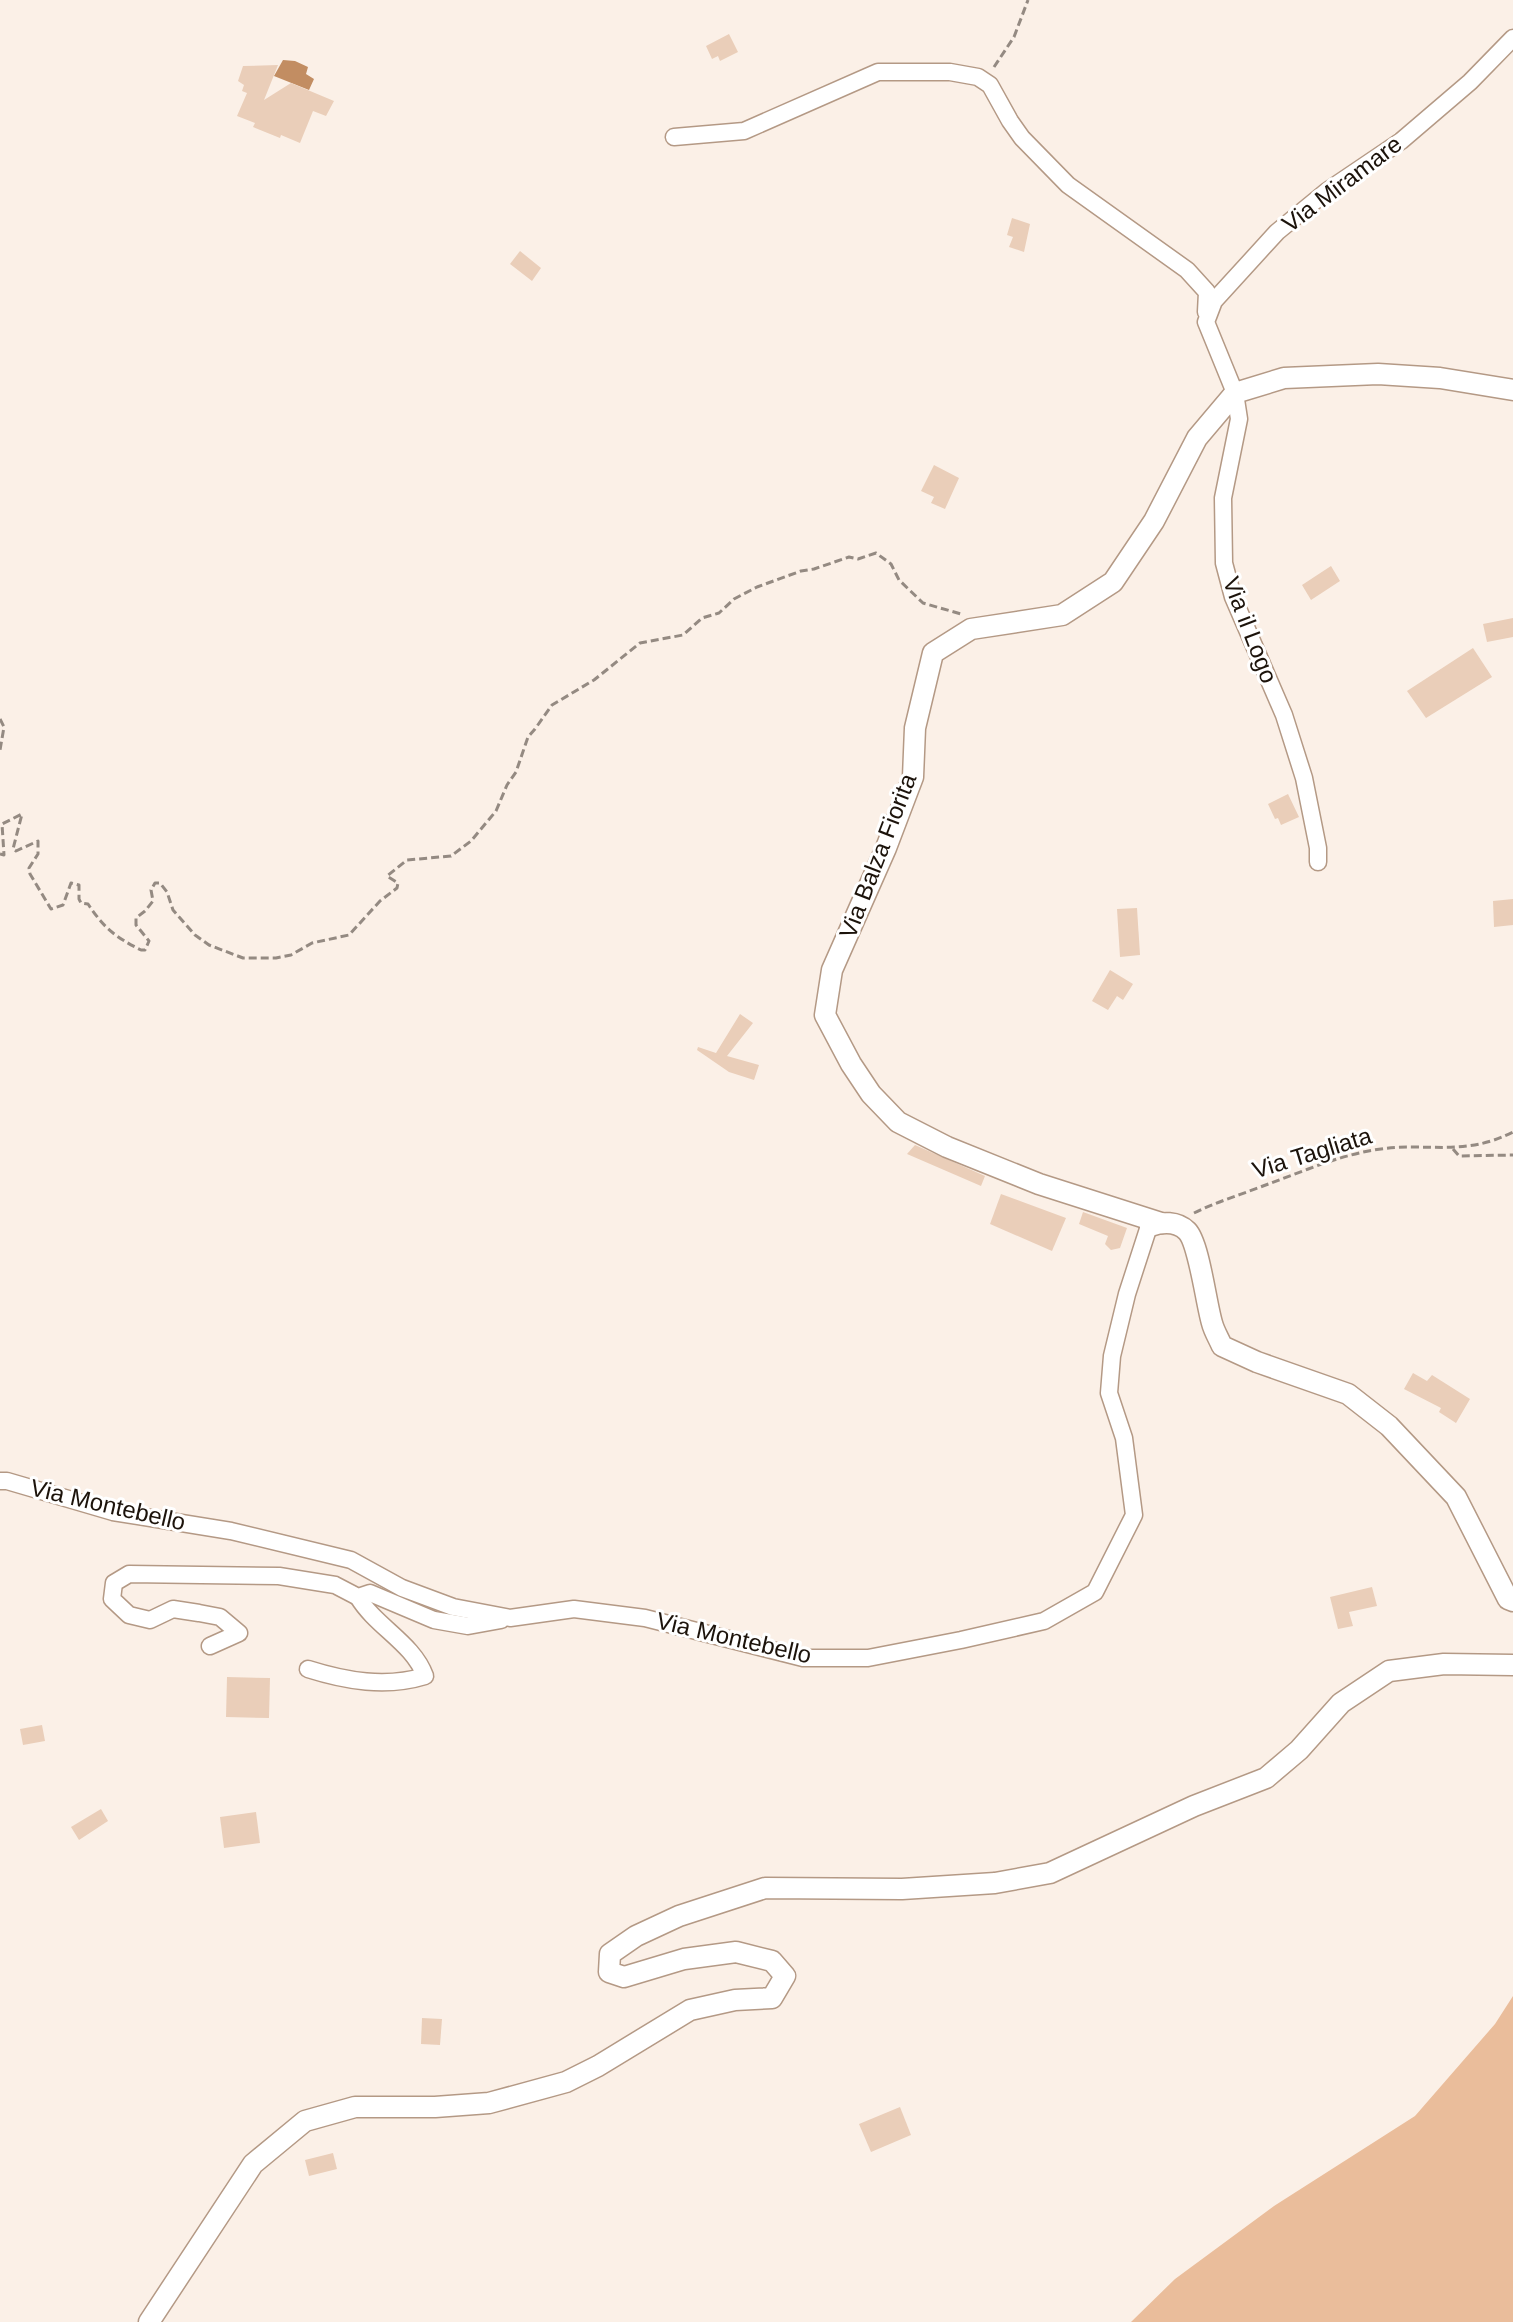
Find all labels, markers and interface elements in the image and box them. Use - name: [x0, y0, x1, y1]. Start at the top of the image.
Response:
- street label: Via Miramare: [1277, 130, 1407, 237]
- street label: Via il Logo: [1218, 573, 1283, 687]
- street label: Via Balza Fiorita: [834, 769, 922, 942]
- street label: Via Tagliata: [1249, 1121, 1375, 1183]
- street label: Via Montebello: [28, 1474, 188, 1535]
- street label: Via Montebello: [654, 1607, 814, 1668]

